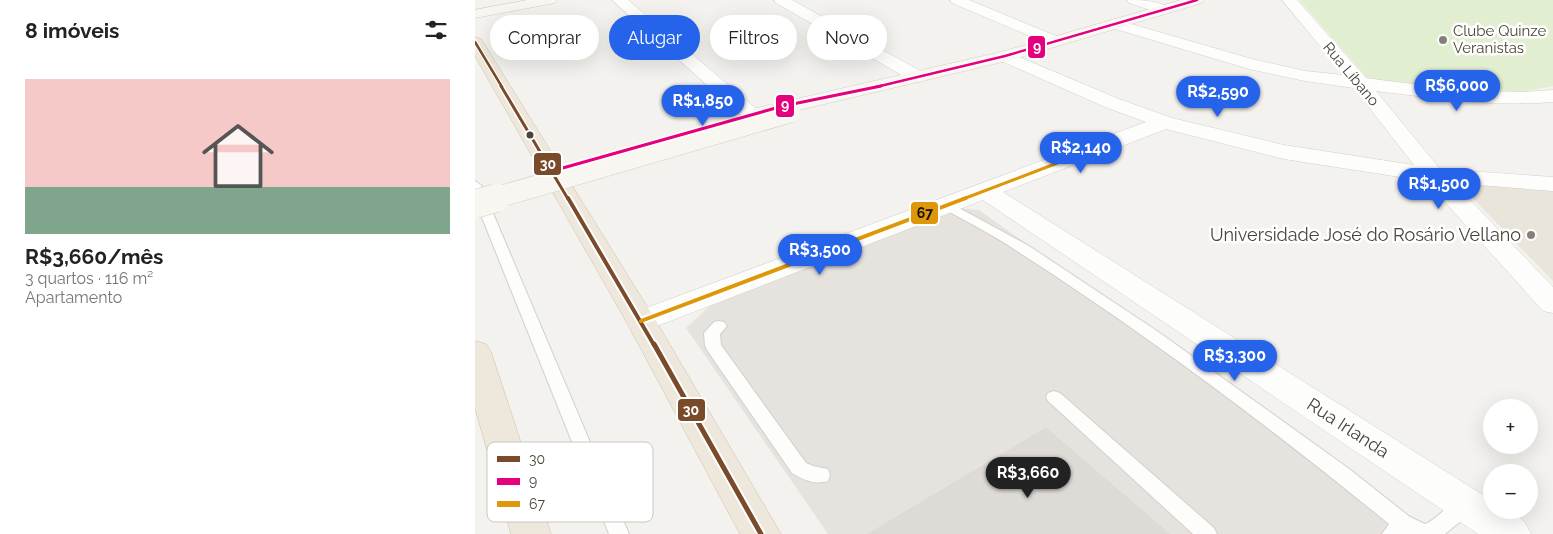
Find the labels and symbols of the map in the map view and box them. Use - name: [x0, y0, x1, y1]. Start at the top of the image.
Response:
- place label: Clube Quinze Veranistas: [1453, 22, 1547, 57]
- marker: Clube Quinze Veranistas: [1437, 34, 1449, 46]
- line badge: 9: [1027, 35, 1046, 59]
- street label: Rua Líbano: [1319, 38, 1383, 110]
- text: 9: [1033, 39, 1041, 55]
- pin: R$6,000: [1411, 70, 1503, 112]
- pin: R$2,590: [1172, 76, 1264, 118]
- pin: R$1,850: [657, 84, 749, 127]
- line badge: 9: [775, 94, 795, 118]
- text: 9: [781, 97, 789, 113]
- unlabelled marker: [525, 130, 535, 140]
- pin: R$2,140: [1035, 132, 1127, 174]
- line badge: 30: [533, 152, 562, 176]
- text: 30: [540, 156, 556, 172]
- pin: R$1,500: [1393, 168, 1485, 210]
- line badge: 67: [910, 201, 939, 225]
- text: 67: [917, 205, 933, 221]
- place label: Universidade José do Rosário Vellano: [1210, 224, 1521, 245]
- marker: Universidade José do Rosário Vellano: [1525, 229, 1537, 241]
- pin: R$3,500: [774, 234, 866, 276]
- pin: R$3,300: [1189, 340, 1281, 382]
- street label: Rua Irlanda: [1303, 393, 1393, 462]
- line badge: 30: [677, 398, 706, 422]
- text: 30: [683, 402, 699, 418]
- legend: [487, 442, 653, 522]
- text: 30: [529, 451, 545, 467]
- pin: R$3,660: [982, 456, 1074, 499]
- text: 9: [529, 473, 537, 489]
- text: 67: [529, 496, 545, 512]

